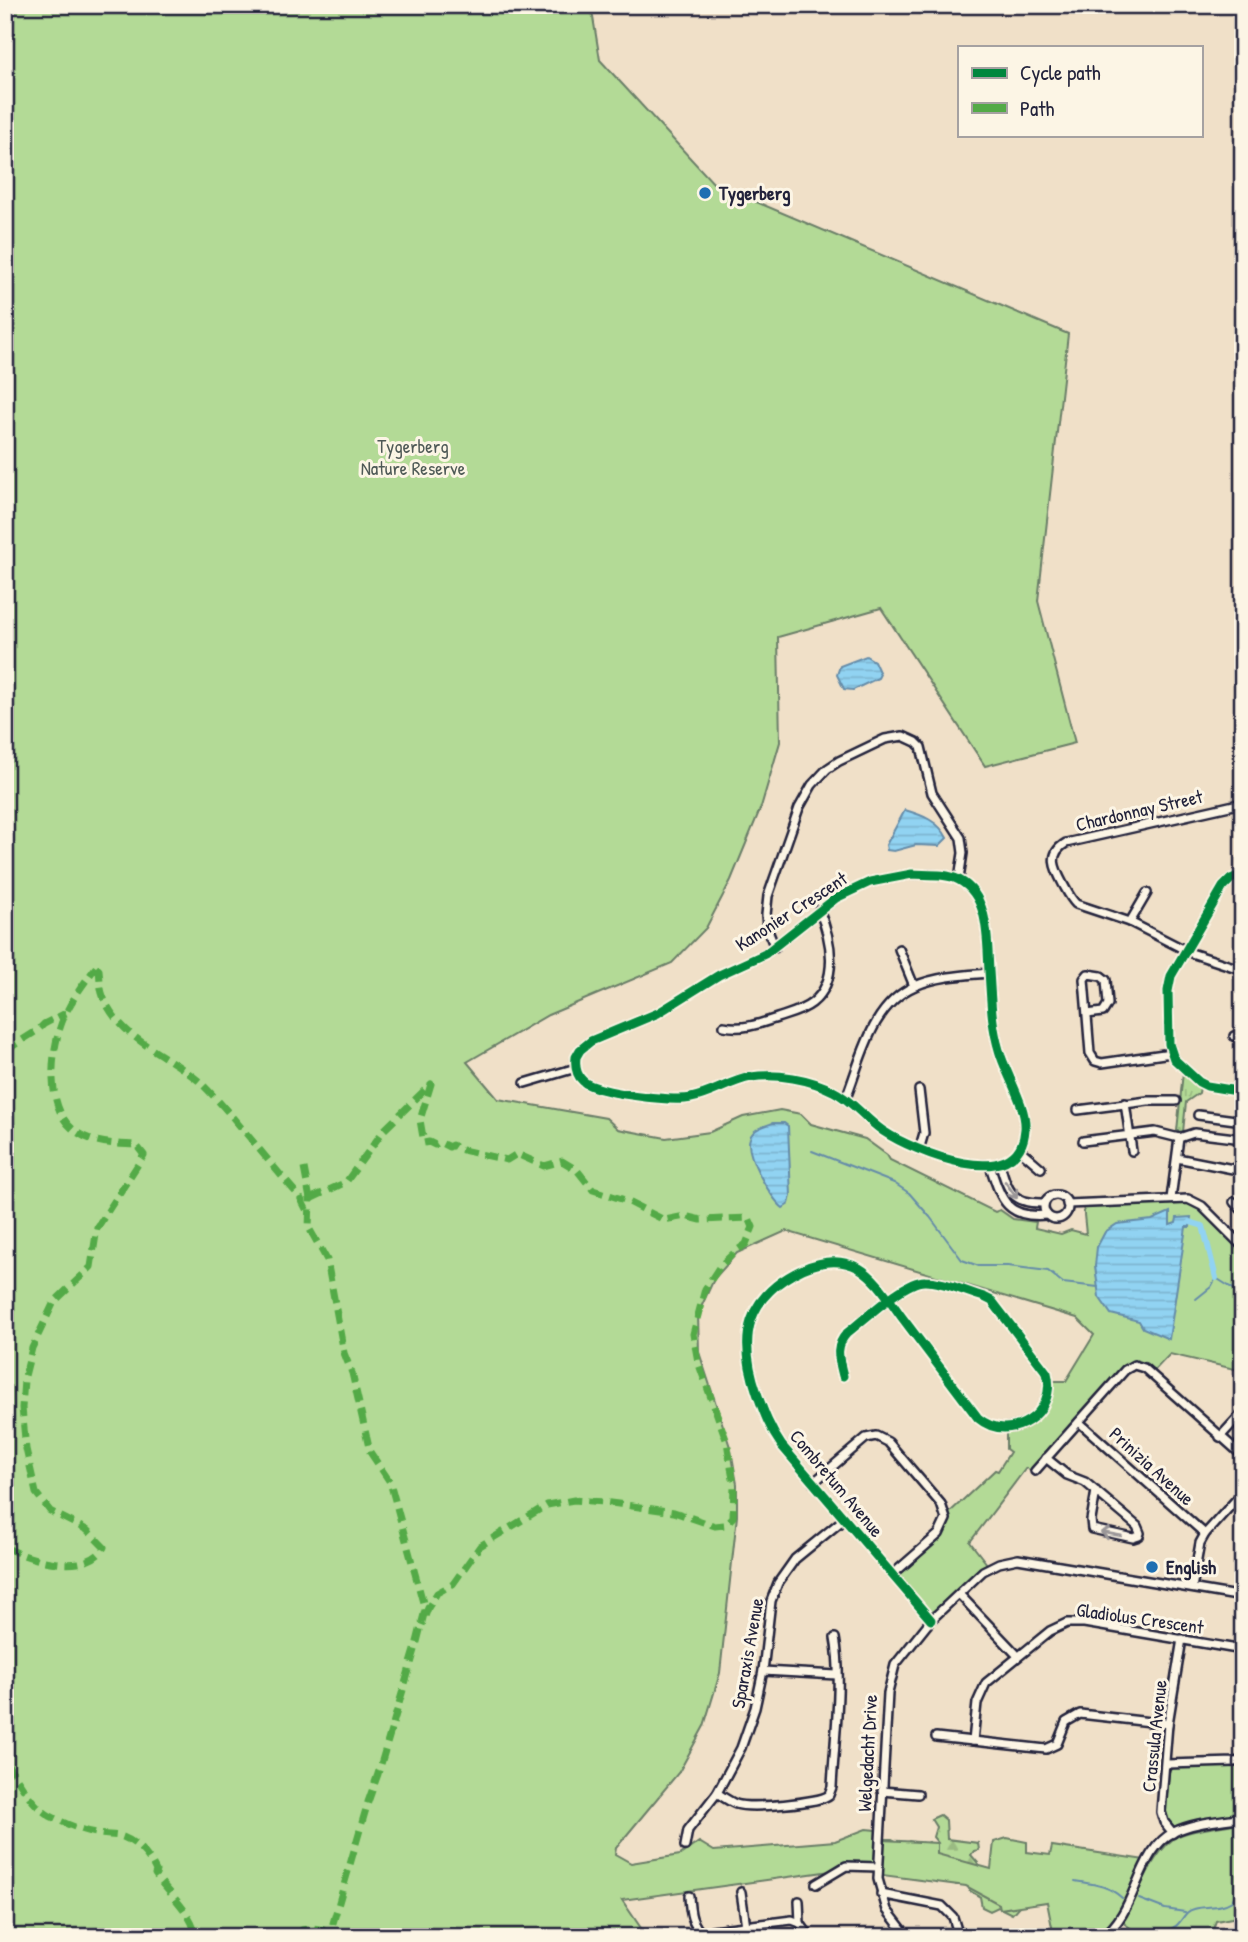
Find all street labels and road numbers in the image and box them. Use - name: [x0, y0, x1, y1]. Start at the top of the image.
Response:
- street label: Chardonnay Street: [1073, 783, 1205, 837]
- street label: Kanonier Crescent: [730, 865, 852, 957]
- street label: Prinizia Avenue: [1104, 1421, 1200, 1511]
- street label: Combretum Avenue: [784, 1424, 890, 1543]
- street label: Sparaxis Avenue: [724, 1595, 770, 1710]
- street label: Gladiolus Crescent: [1075, 1596, 1206, 1640]
- street label: Crassula Avenue: [1135, 1678, 1173, 1793]
- street label: Welgedacht Drive: [851, 1693, 883, 1812]

